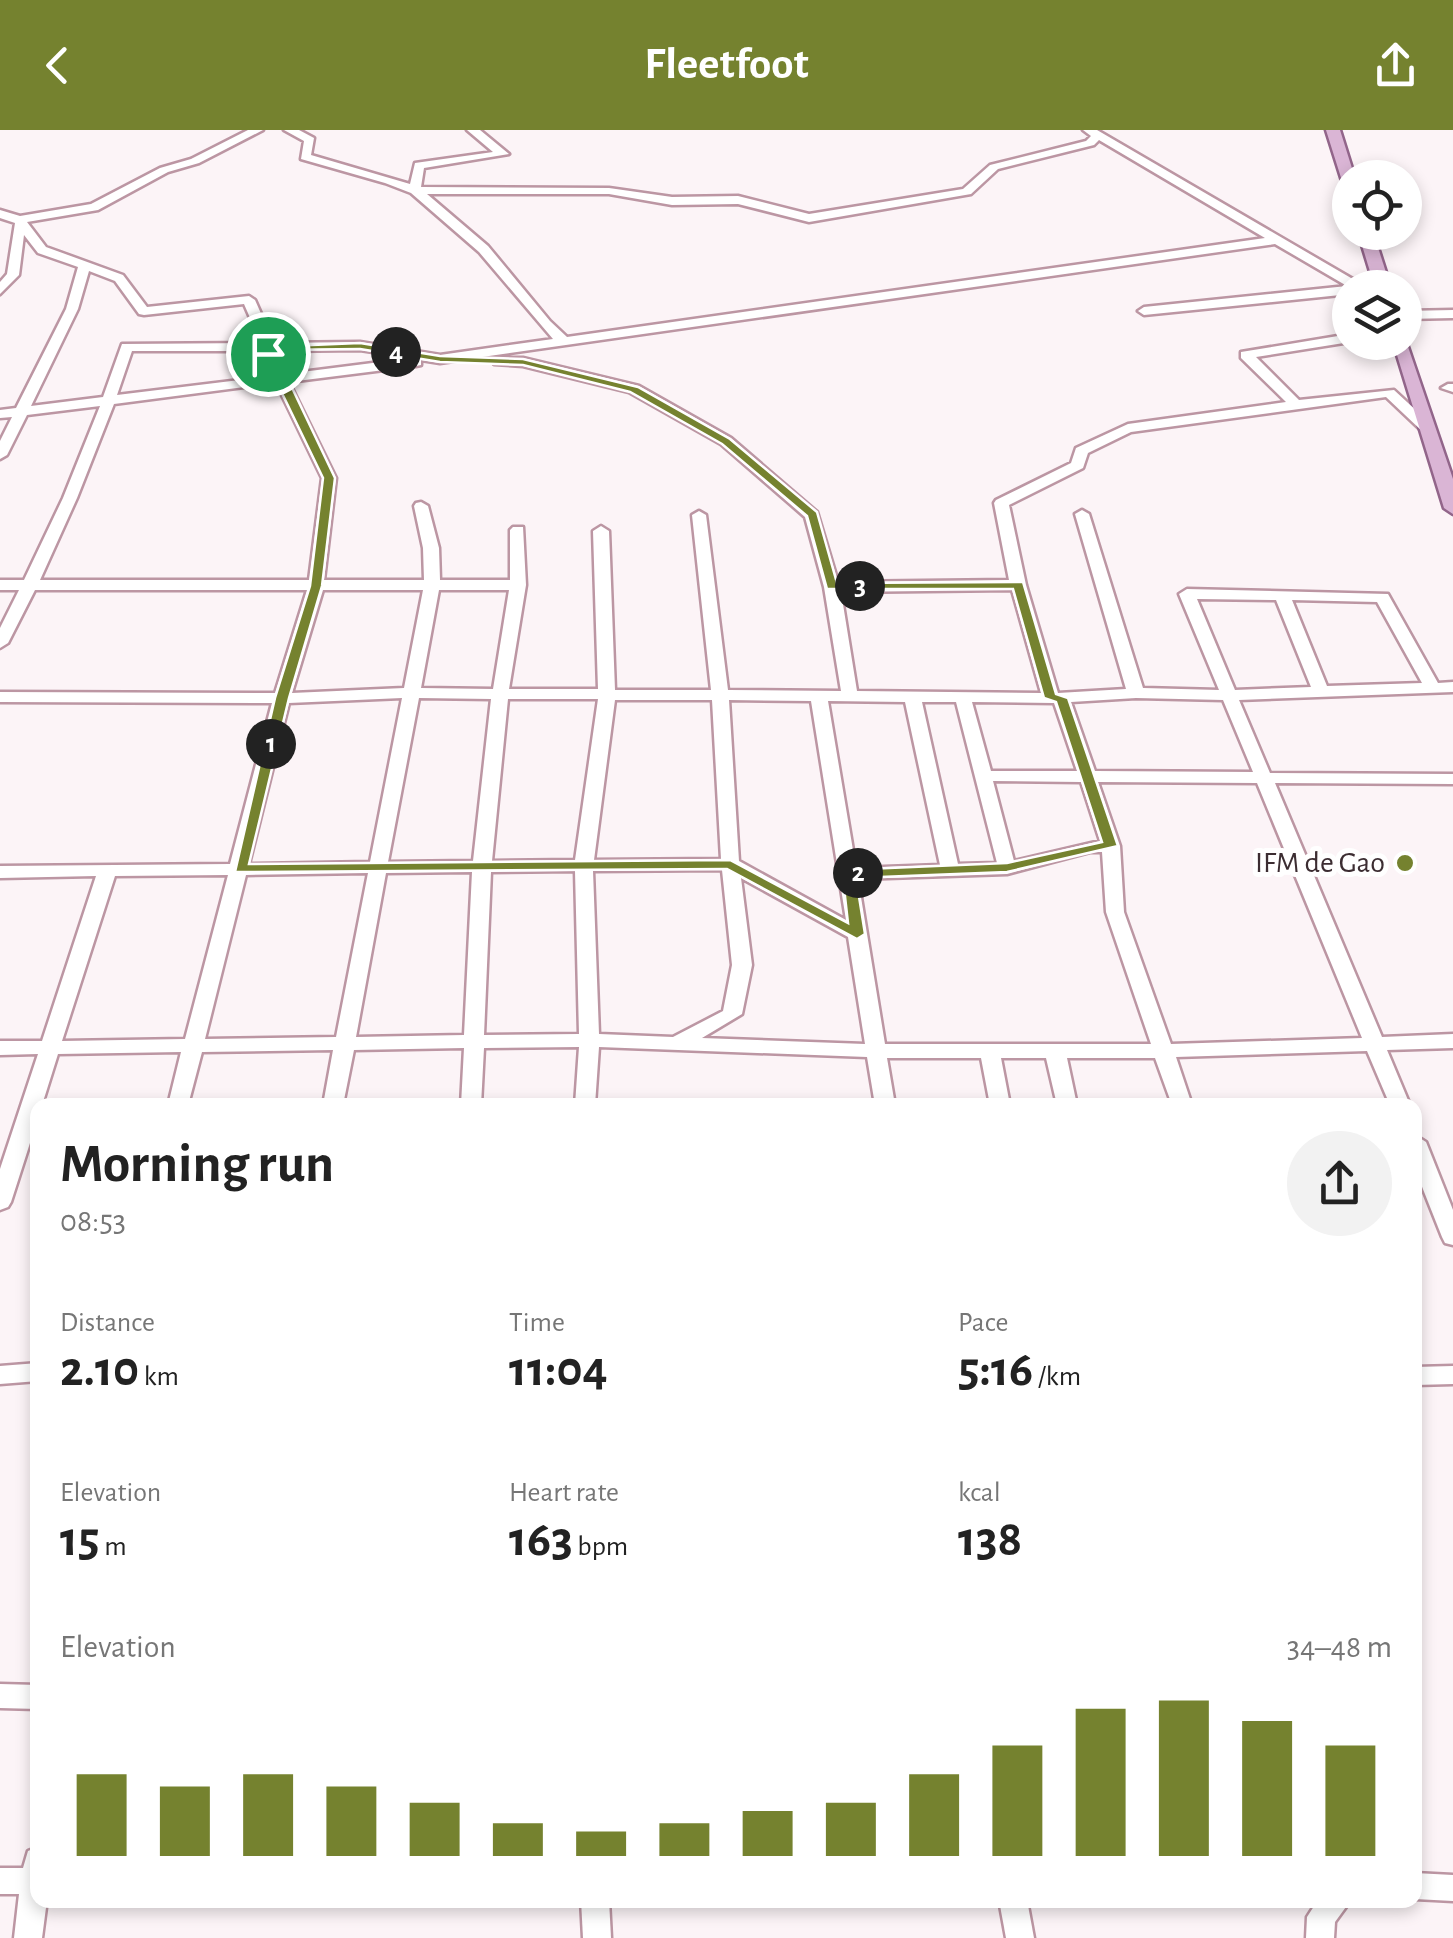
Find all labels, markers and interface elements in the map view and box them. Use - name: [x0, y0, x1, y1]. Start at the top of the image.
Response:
- icon: back: [30, 38, 85, 93]
- icon: share: [1368, 38, 1423, 93]
- text: Fleetfoot: [644, 42, 809, 87]
- map controls: [1332, 160, 1422, 360]
- button: locate: [1332, 160, 1422, 250]
- button: layers: [1332, 270, 1422, 360]
- pin: [226, 312, 311, 397]
- icon: arrive: [241, 327, 296, 382]
- pin: 4: [371, 327, 421, 377]
- text: 4: [389, 338, 403, 366]
- pin: 3: [835, 561, 885, 611]
- text: 3: [854, 572, 866, 600]
- pin: 1: [246, 719, 296, 769]
- text: 1: [266, 730, 276, 758]
- pin: 2: [833, 848, 883, 898]
- place label: IFM de Gao: [1255, 848, 1385, 878]
- marker: IFM de Gao: [1394, 852, 1416, 874]
- text: 2: [851, 859, 865, 887]
- button: share: [1287, 1131, 1392, 1236]
- text: Morning run: [60, 1137, 334, 1192]
- text: 08:53: [60, 1205, 126, 1237]
- text: Distance: [60, 1309, 155, 1337]
- text: Time: [509, 1309, 565, 1337]
- text: Pace: [958, 1309, 1008, 1337]
- text: 2.10: [60, 1345, 139, 1395]
- text: 11:04: [509, 1345, 608, 1395]
- text: 5:16: [958, 1345, 1033, 1395]
- text: km: [139, 1363, 179, 1391]
- text: /km: [1033, 1363, 1081, 1391]
- text: Elevation: [60, 1479, 161, 1507]
- text: Heart rate: [509, 1479, 619, 1507]
- text: kcal: [958, 1479, 1001, 1507]
- text: 15: [60, 1515, 100, 1565]
- text: 163: [509, 1515, 573, 1565]
- text: 138: [958, 1515, 1022, 1565]
- text: m: [100, 1533, 127, 1561]
- text: bpm: [573, 1533, 628, 1561]
- text: Elevation: [60, 1631, 176, 1663]
- text: 34–48 m: [1287, 1631, 1392, 1663]

